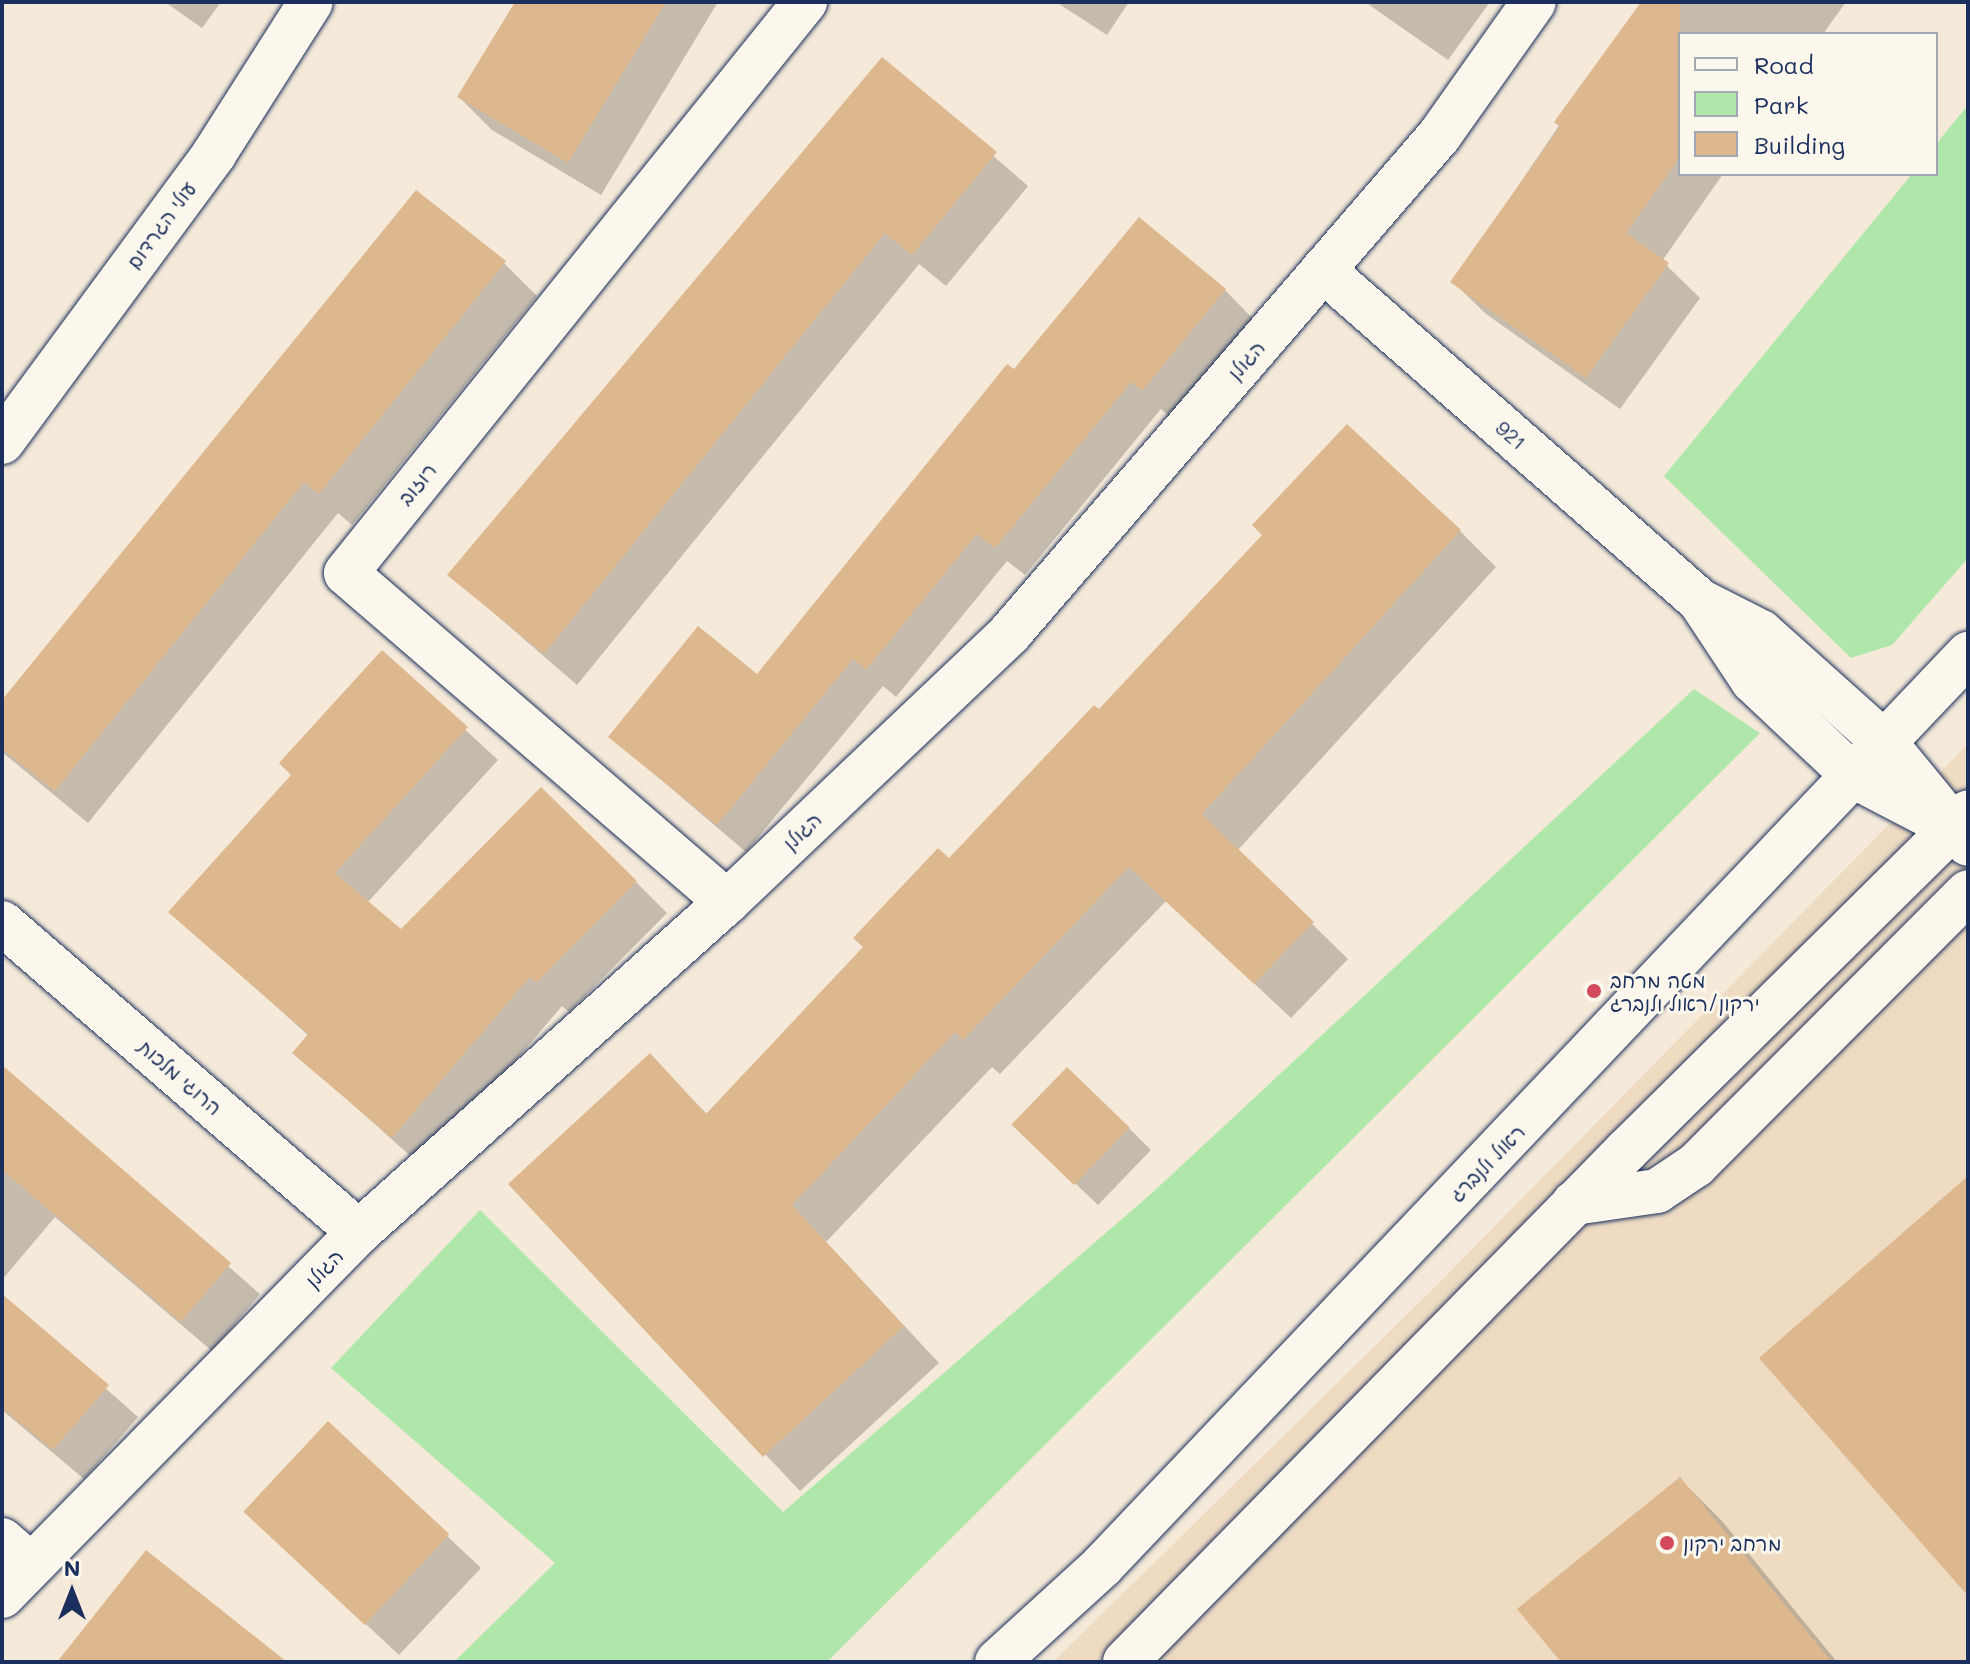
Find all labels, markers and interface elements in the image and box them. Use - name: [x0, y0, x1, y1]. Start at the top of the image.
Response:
- legend: [1678, 32, 1938, 176]
- text: Road: [1754, 49, 1814, 80]
- text: Park: [1754, 89, 1808, 120]
- text: Building: [1754, 129, 1845, 160]
- street label: עולי הגרדום: [121, 177, 201, 273]
- street label: הגולן: [1222, 335, 1270, 385]
- street label: 921: [1491, 415, 1531, 455]
- street label: רוזוב: [393, 458, 441, 510]
- street label: הגולן: [778, 807, 826, 855]
- place label: מטה מרחב ירקון/ראול ולנברג: [1610, 968, 1760, 1015]
- marker: מטה מרחב ירקון/ראול ולנברג: [1585, 982, 1603, 1000]
- street label: הרוגי מלכות: [133, 1034, 227, 1120]
- street label: ראול ולנברג: [1444, 1119, 1530, 1207]
- street label: הגולן: [300, 1244, 348, 1292]
- place label: מרחב ירקון: [1683, 1531, 1781, 1555]
- marker: מרחב ירקון: [1658, 1534, 1676, 1552]
- north arrow: [32, 1552, 112, 1632]
- text: N: [64, 1553, 80, 1582]

